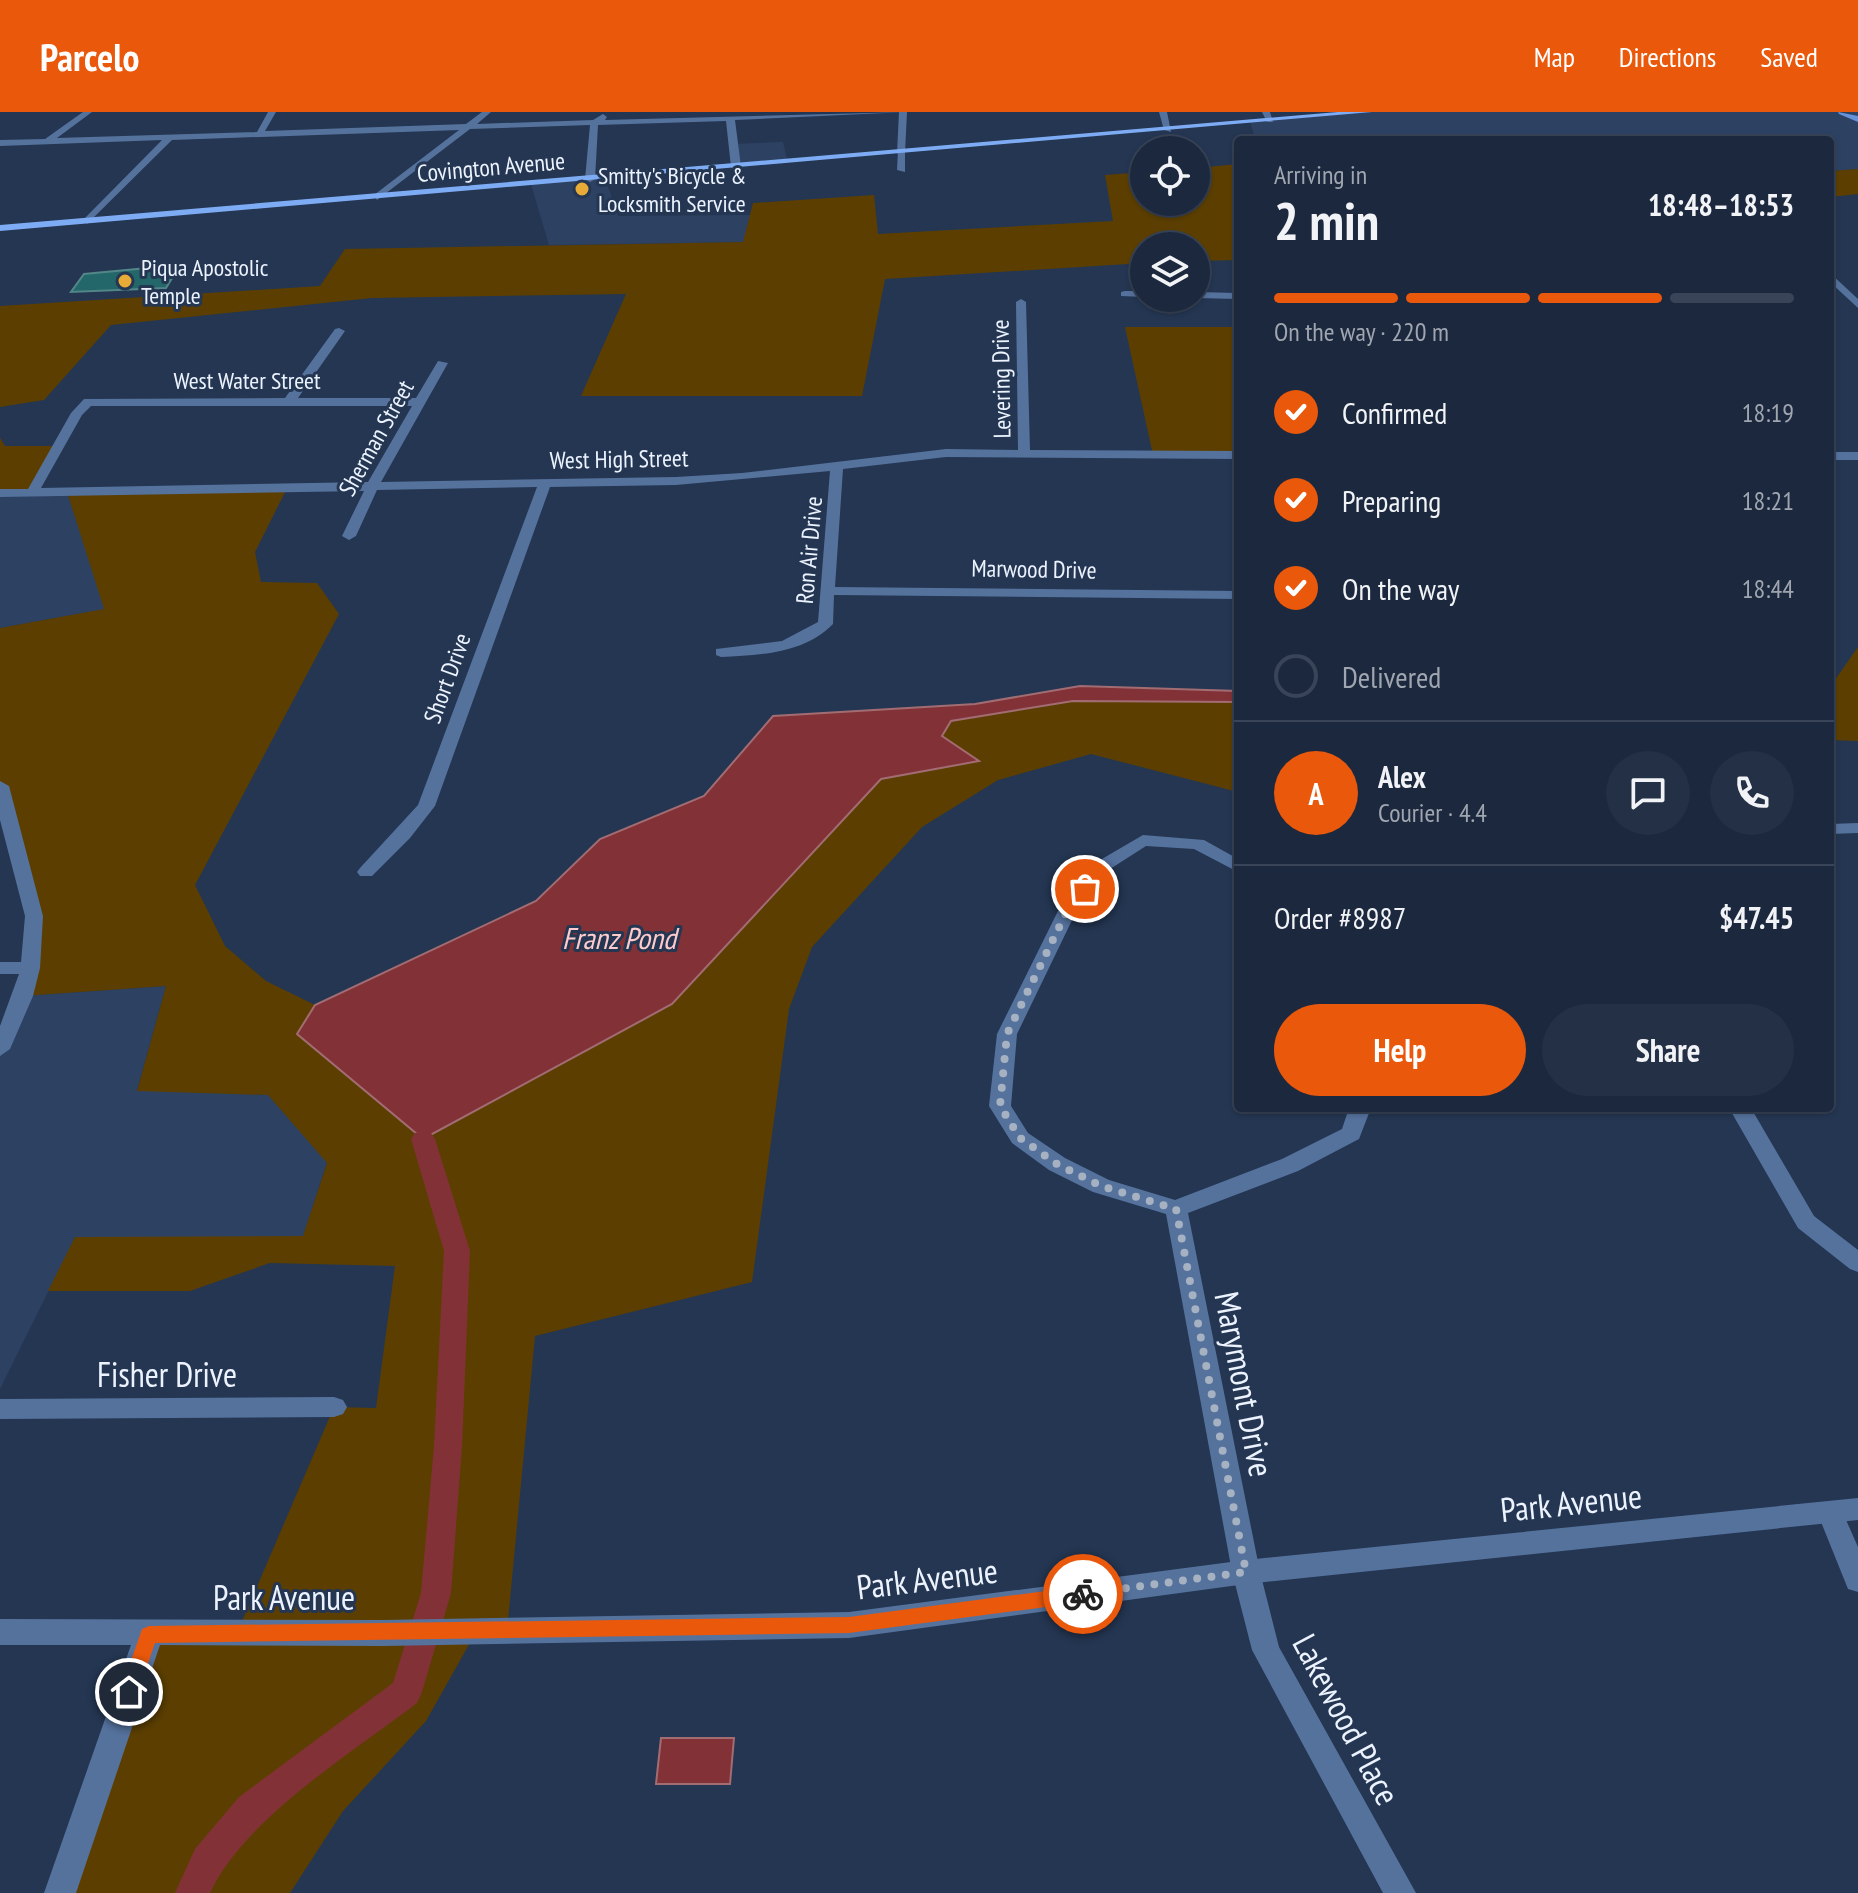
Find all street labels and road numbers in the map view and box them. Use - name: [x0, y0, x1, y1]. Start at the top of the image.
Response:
- street label: Covington Avenue: [416, 145, 566, 189]
- street label: Levering Drive: [984, 319, 1018, 439]
- street label: West Water Street: [173, 365, 321, 396]
- street label: Sherman Street: [331, 374, 421, 501]
- street label: West High Street: [549, 442, 689, 476]
- street label: Ron Air Drive: [789, 495, 829, 605]
- street label: Marwood Drive: [971, 552, 1097, 586]
- street label: Short Drive: [416, 629, 478, 727]
- street label: Marymont Drive: [1206, 1288, 1284, 1480]
- street label: Fisher Drive: [97, 1352, 237, 1396]
- street label: Park Avenue: [1498, 1473, 1644, 1531]
- street label: Park Avenue: [854, 1548, 1000, 1608]
- street label: Park Avenue: [213, 1575, 355, 1619]
- street label: Lakewood Place: [1284, 1626, 1410, 1812]

